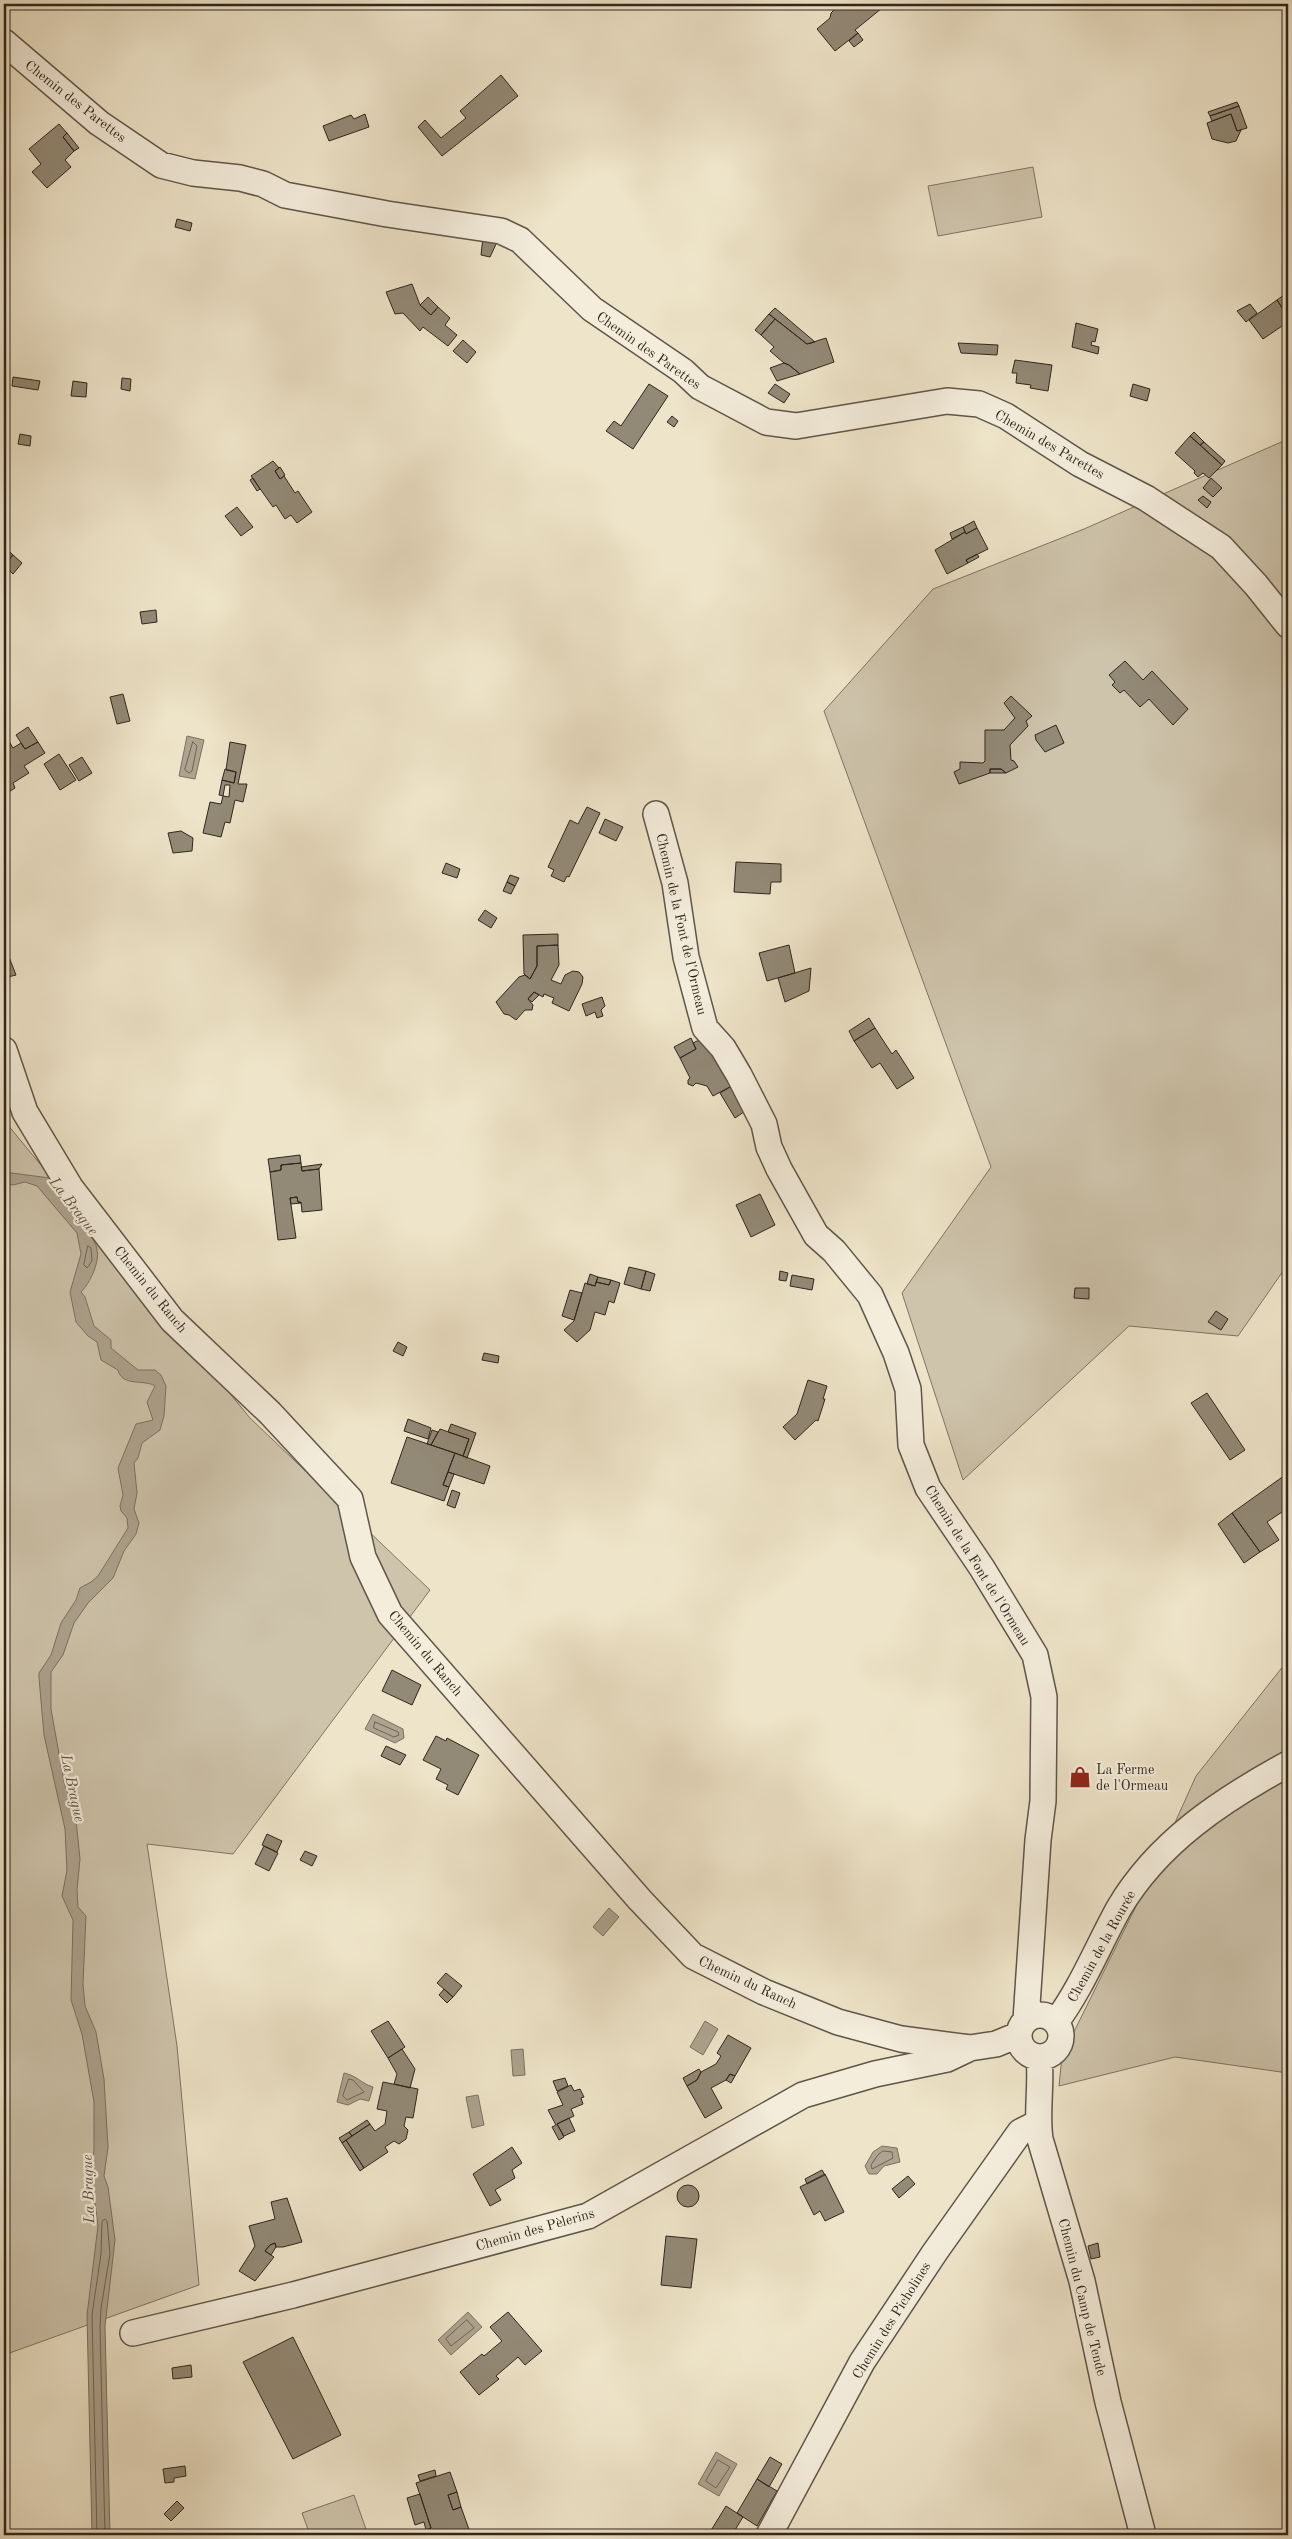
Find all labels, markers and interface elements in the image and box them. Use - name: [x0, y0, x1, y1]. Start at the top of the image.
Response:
- street label: Chemin des Parettes: [22, 58, 129, 145]
- street label: Chemin des Parettes: [594, 310, 703, 392]
- street label: Chemin des Parettes: [992, 408, 1107, 482]
- street label: Chemin de la Font de l'Ormeau: [653, 832, 709, 1017]
- water label: La Brague: [45, 1174, 100, 1239]
- street label: Chemin du Ranch: [111, 1244, 189, 1336]
- street label: Chemin de la Font de l'Ormeau: [922, 1483, 1033, 1649]
- street label: Chemin du Ranch: [386, 1608, 465, 1699]
- water label: La Brague: [57, 1752, 86, 1824]
- place label: La Ferme de l'Ormeau: [1096, 1763, 1169, 1793]
- shop icon: La Ferme de l'Ormeau: [1067, 1764, 1093, 1790]
- street label: Chemin de la Rourée: [1065, 1888, 1138, 2005]
- street label: Chemin du Ranch: [696, 1954, 799, 2012]
- water label: La Brague: [81, 2154, 98, 2225]
- street label: Chemin des Pèlerins: [474, 2206, 596, 2254]
- street label: Chemin du Camp de Tende: [1056, 2217, 1108, 2377]
- street label: Chemin des Picholines: [850, 2260, 934, 2382]

